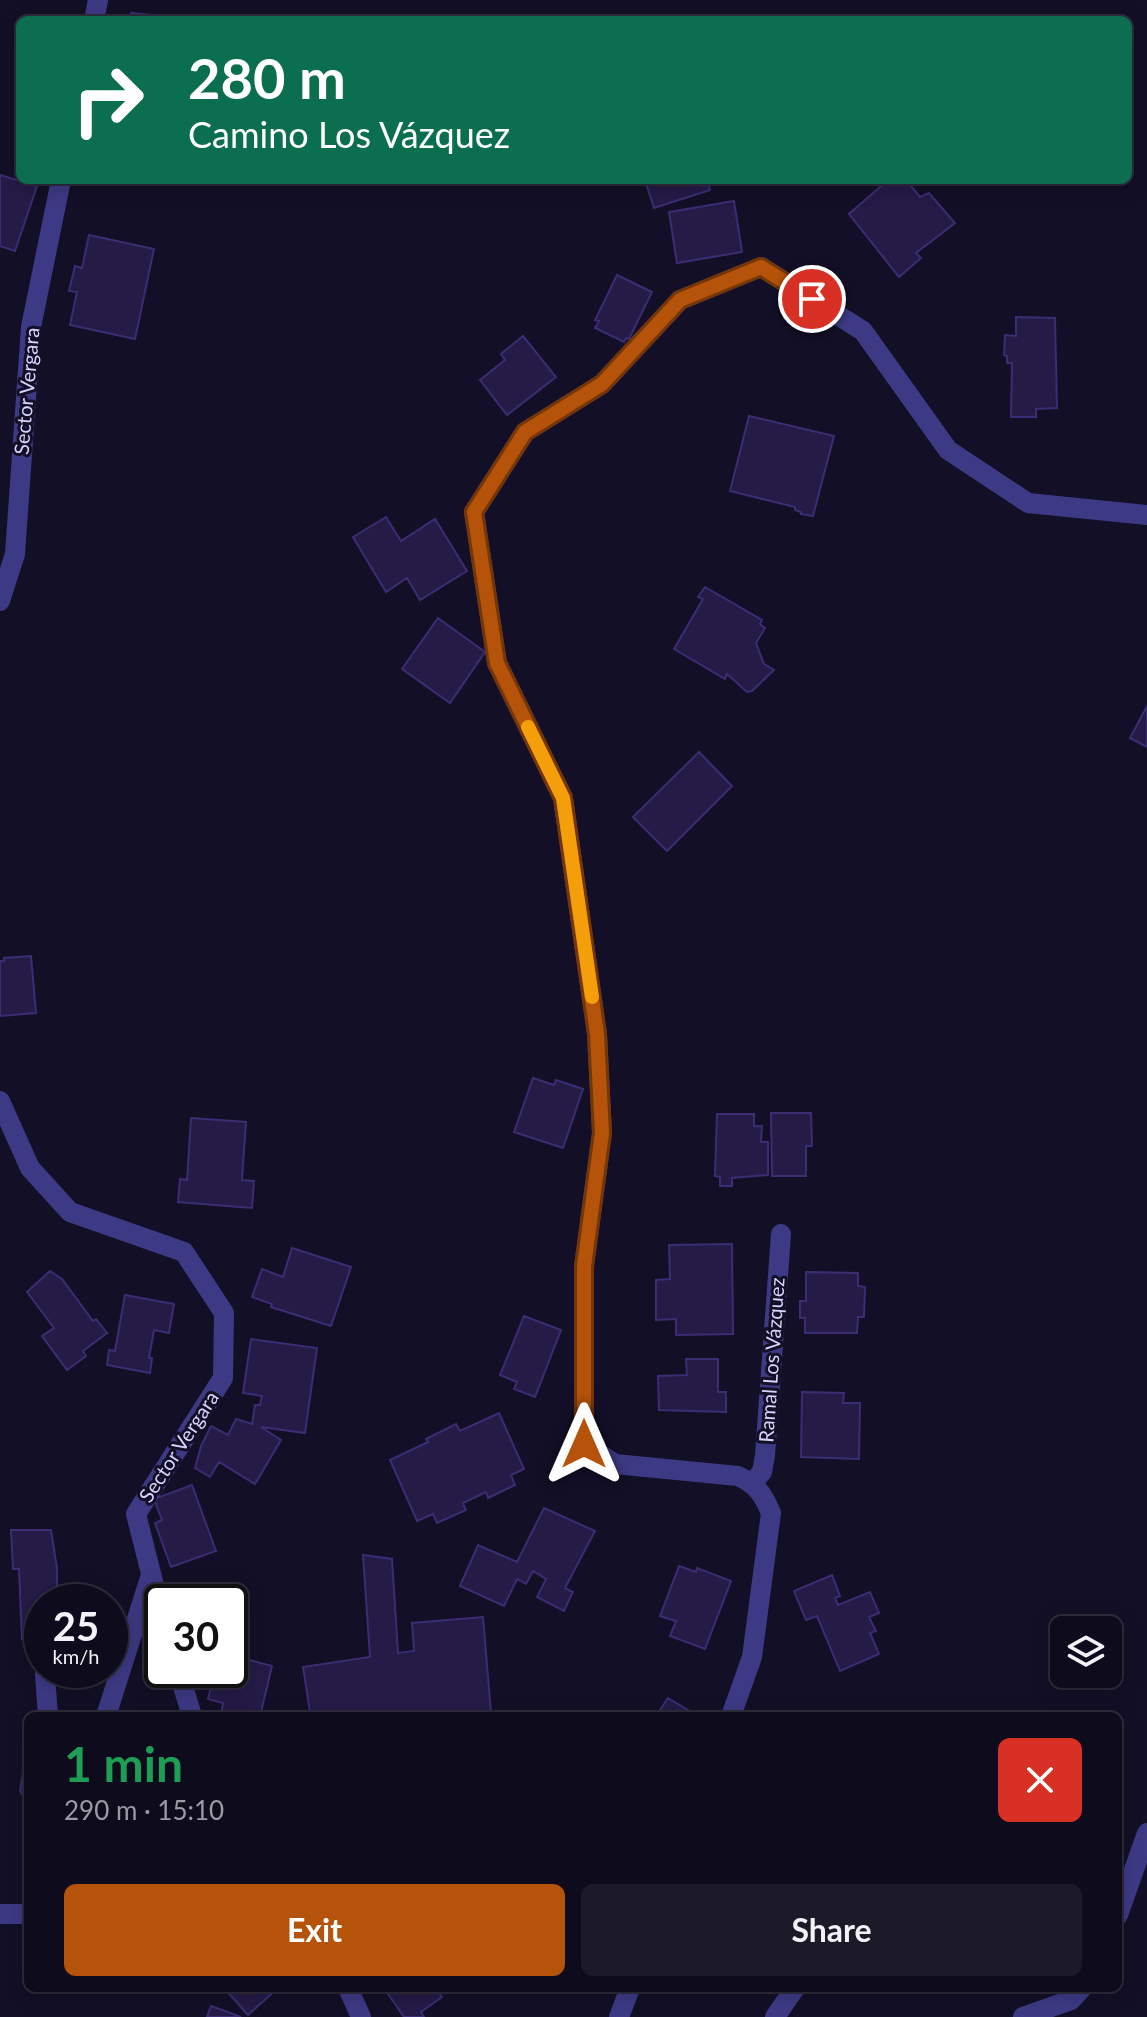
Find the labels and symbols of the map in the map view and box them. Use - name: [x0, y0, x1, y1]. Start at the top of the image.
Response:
- pin: [778, 265, 846, 333]
- street label: Sector Vergara: [8, 326, 44, 456]
- street label: Ramal Los Vázquez: [753, 1277, 789, 1443]
- street label: Sector Vergara: [133, 1386, 223, 1507]
- position arrow: [542, 1402, 626, 1486]
- speed limit sign: 30: [144, 1584, 248, 1688]

